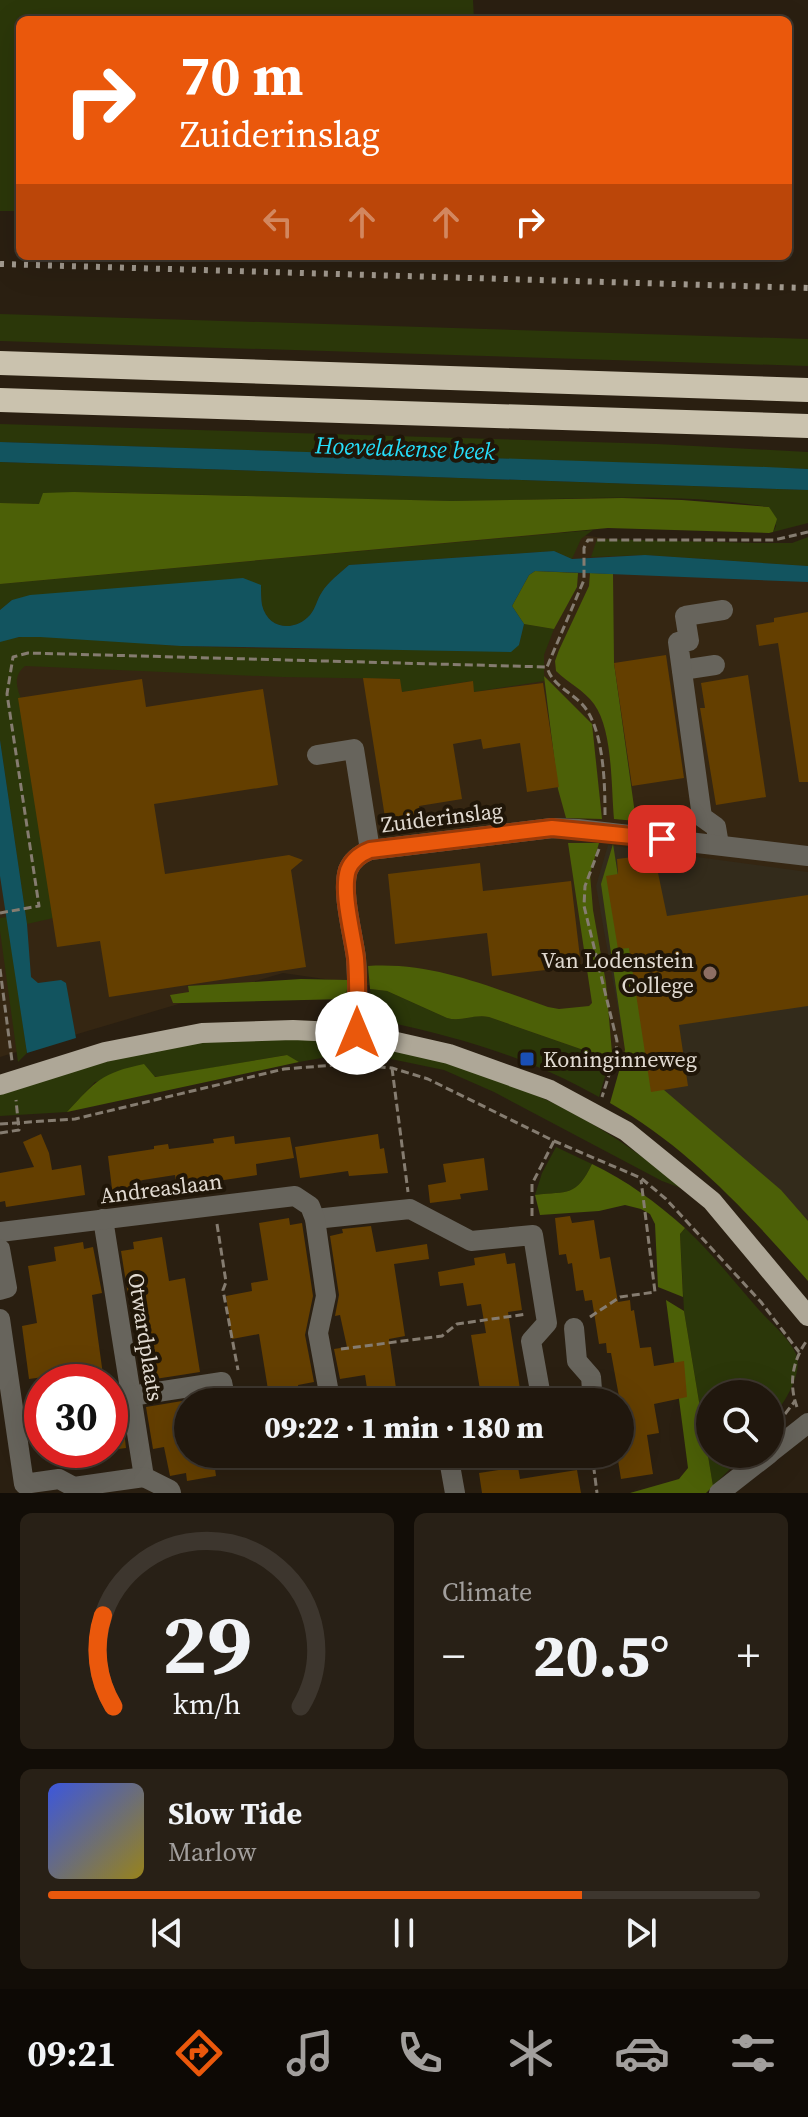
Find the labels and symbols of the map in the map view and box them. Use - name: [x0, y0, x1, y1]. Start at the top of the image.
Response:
- water label: Hoevelakense beek: [313, 428, 496, 468]
- street label: Zuiderinslag: [380, 795, 504, 839]
- pin: [628, 805, 696, 873]
- place label: Van Lodenstein College: [541, 945, 694, 1000]
- marker: Van Lodenstein College: [701, 964, 719, 982]
- position arrow: [315, 991, 399, 1075]
- place label: Koninginneweg: [543, 1044, 697, 1074]
- marker: Koninginneweg: [518, 1050, 536, 1068]
- street label: Andreaslaan: [98, 1166, 224, 1210]
- street label: Otwardplaats: [121, 1271, 171, 1403]
- speed limit sign: 30: [24, 1364, 128, 1468]

